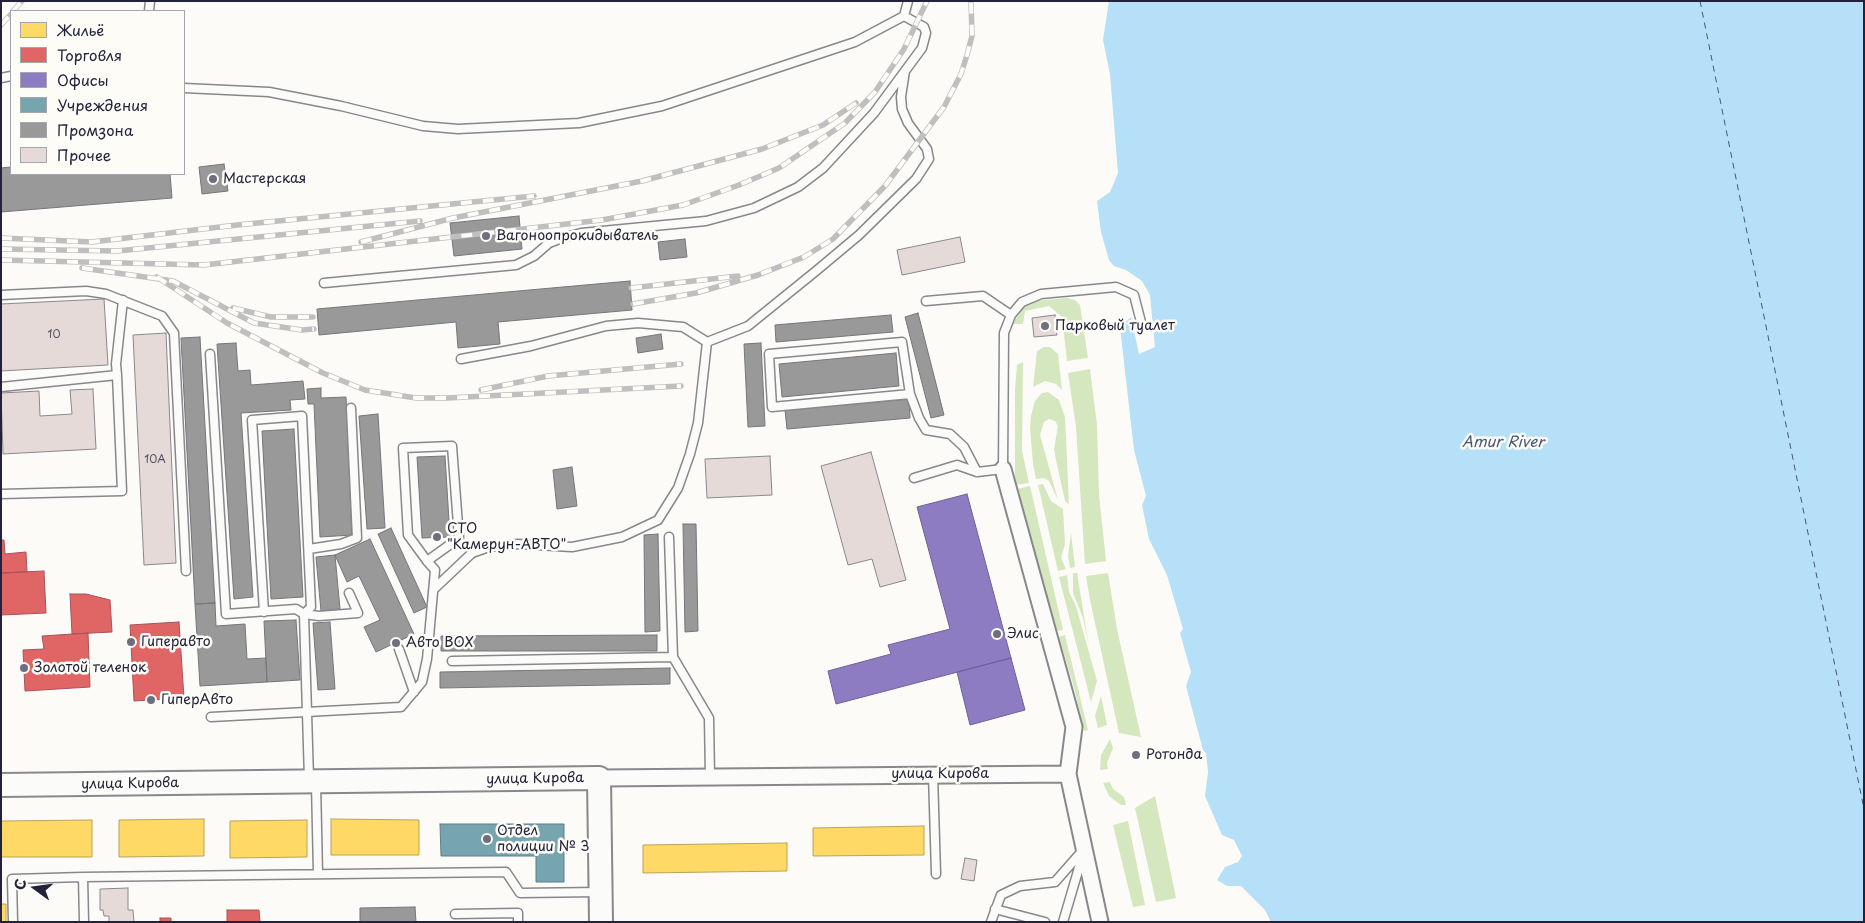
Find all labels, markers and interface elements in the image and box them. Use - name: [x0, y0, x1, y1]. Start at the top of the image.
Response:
- legend: [10, 10, 185, 175]
- text: Жильё: [57, 18, 104, 41]
- text: Торговля: [57, 43, 122, 66]
- text: Офисы: [57, 68, 109, 91]
- text: Учреждения: [57, 93, 148, 116]
- text: Промзона: [57, 118, 133, 141]
- text: Прочее: [57, 143, 111, 166]
- place label: Мастерская: [223, 171, 306, 187]
- marker: Мастерская: [207, 173, 219, 185]
- place label: Вагоноопрокидыватель: [496, 228, 658, 244]
- marker: Вагоноопрокидыватель: [480, 230, 492, 242]
- place label: Парковый туалет: [1055, 318, 1175, 334]
- marker: Парковый туалет: [1039, 320, 1051, 332]
- house number: 10: [48, 328, 60, 342]
- water label: Amur River: [1462, 434, 1544, 452]
- house number: 10А: [144, 453, 166, 467]
- place label: СТО "Камерун-АВТО": [447, 521, 566, 554]
- marker: СТО "Камерун-АВТО": [431, 531, 443, 543]
- place label: Элис: [1007, 626, 1039, 642]
- marker: Элис: [991, 628, 1003, 640]
- place label: Гиперавто: [141, 634, 211, 650]
- place label: Авто BOX: [406, 635, 474, 651]
- marker: Гиперавто: [125, 636, 137, 648]
- marker: Авто BOX: [390, 637, 402, 649]
- place label: Золотой теленок: [34, 660, 146, 676]
- marker: Золотой теленок: [18, 662, 30, 674]
- place label: ГиперАвто: [161, 692, 233, 708]
- marker: ГиперАвто: [145, 694, 157, 706]
- place label: Ротонда: [1146, 747, 1202, 763]
- marker: Ротонда: [1130, 749, 1142, 761]
- street label: улица Кирова: [891, 766, 989, 782]
- street label: улица Кирова: [486, 770, 584, 788]
- street label: улица Кирова: [81, 775, 179, 793]
- place label: Отдел полиции № 3: [497, 823, 589, 856]
- marker: Отдел полиции № 3: [481, 833, 493, 845]
- north arrow: [10, 863, 60, 913]
- text: С: [8, 877, 31, 892]

